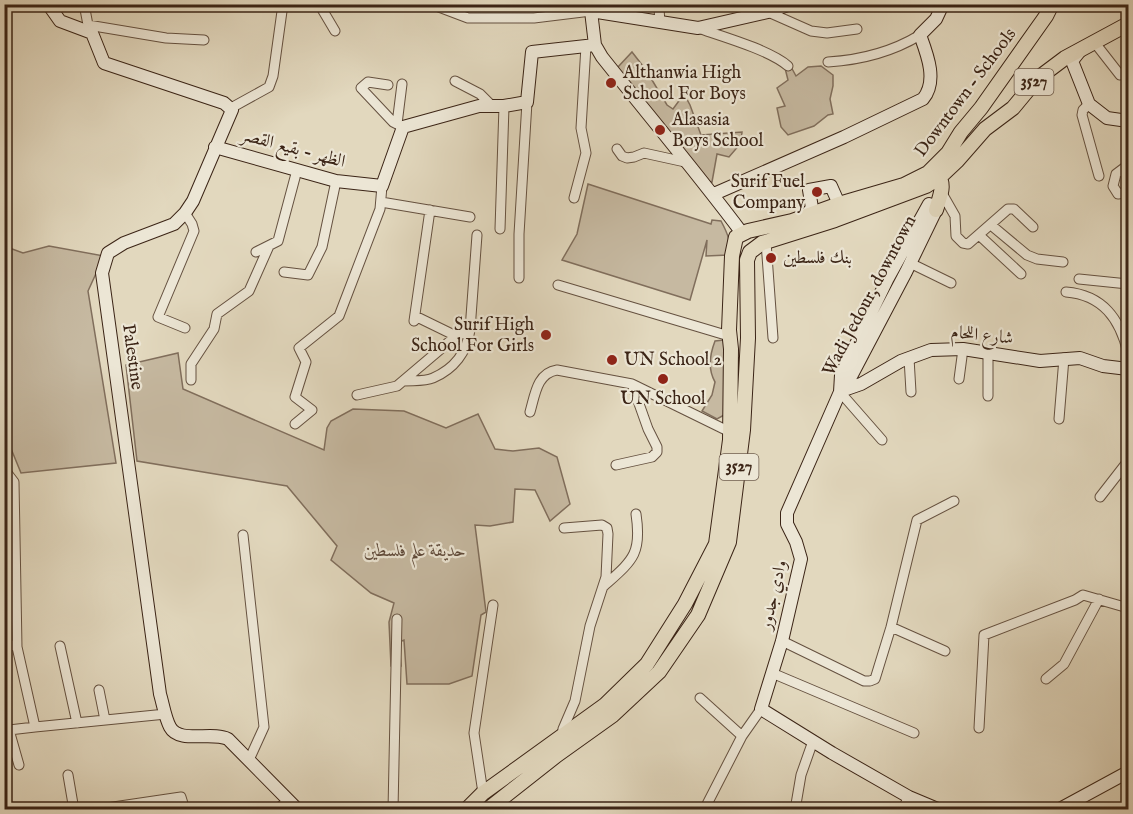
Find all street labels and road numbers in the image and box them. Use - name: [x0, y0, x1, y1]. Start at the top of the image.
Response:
- street label: Downtown - Schools: [910, 24, 1022, 162]
- road number: 3527: [1014, 69, 1054, 95]
- street label: الظهر - بقيع القصر: [236, 124, 348, 177]
- street label: Wadi Jedour, downtown: [818, 211, 922, 380]
- street label: شارع اللحام: [949, 321, 1014, 354]
- street label: Palestine: [116, 323, 148, 391]
- road number: 3527: [720, 454, 758, 480]
- street label: وادي جدور: [754, 558, 795, 634]

